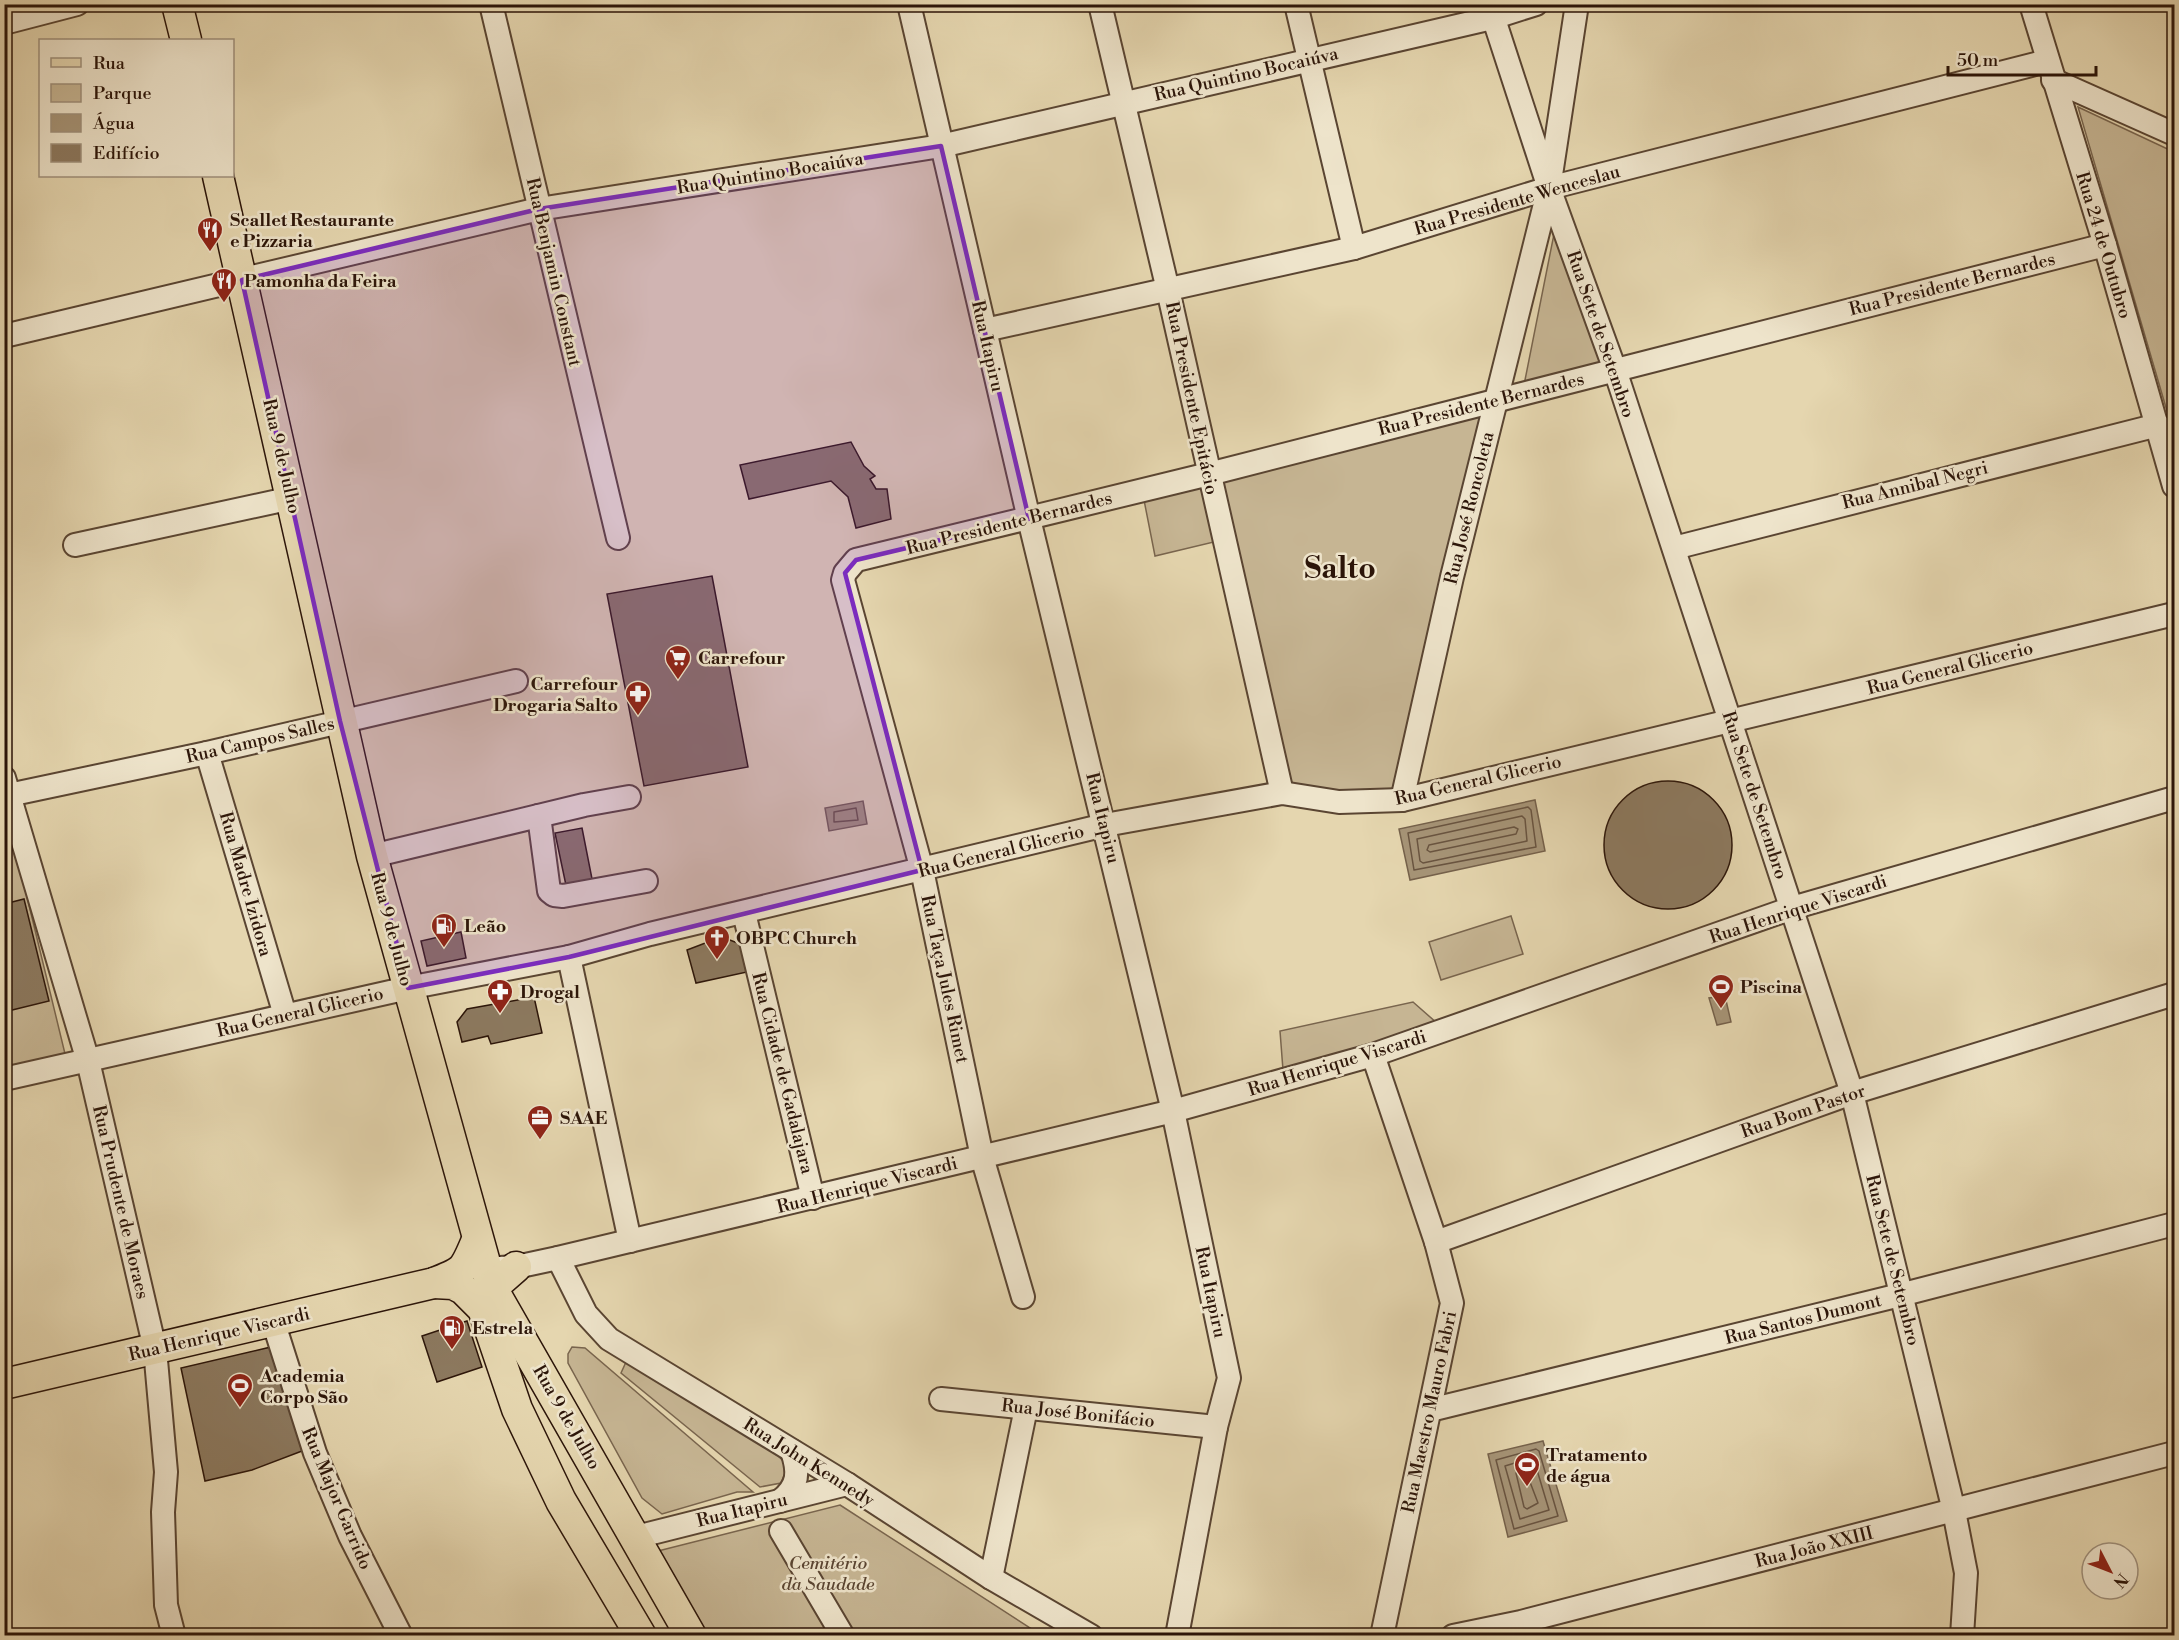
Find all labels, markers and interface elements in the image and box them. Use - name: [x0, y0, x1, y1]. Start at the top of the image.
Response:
- legend: [39, 39, 234, 177]
- scale bar: [1948, 39, 2096, 77]
- street label: Rua Quintino Bocaiúva: [1152, 42, 1341, 107]
- text: 50 m: [1957, 49, 1999, 72]
- text: Rua: [93, 52, 126, 75]
- text: Parque: [93, 82, 152, 105]
- text: Água: [92, 112, 135, 135]
- text: Edifício: [93, 142, 160, 165]
- street label: Rua Quintino Bocaiúva: [675, 147, 866, 200]
- street label: Rua Presidente Wenceslau: [1411, 160, 1623, 241]
- street label: Rua 24 de Outubro: [2070, 169, 2137, 321]
- street label: Rua Benjamin Constant: [521, 175, 587, 369]
- place label: Scallet Restaurante e Pizzaria: [230, 209, 395, 253]
- restaurant icon: Scallet Restaurante e Pizzaria: [195, 215, 225, 253]
- street label: Rua Sete de Setembro: [1561, 247, 1640, 421]
- street label: Rua Presidente Bernardes: [1847, 248, 2058, 321]
- restaurant icon: Pamonha da Feira: [209, 266, 239, 304]
- place label: Pamonha da Feira: [244, 270, 397, 293]
- street label: Rua Itapiru: [966, 298, 1009, 395]
- street label: Rua Presidente Epitácio: [1160, 299, 1223, 497]
- street label: Rua Presidente Bernardes: [1376, 368, 1587, 441]
- street label: Rua 9 de Julho: [257, 396, 306, 516]
- street label: Rua José Roncoleta: [1439, 429, 1500, 587]
- street label: Rua Annibal Negri: [1840, 456, 1991, 515]
- street label: Rua Presidente Bernardes: [904, 487, 1115, 560]
- district label: Salto: [1304, 550, 1376, 588]
- street label: Rua General Glicerio: [1865, 637, 2036, 700]
- supermarket icon: Carrefour: [663, 643, 693, 681]
- place label: Carrefour: [698, 647, 785, 670]
- place label: Carrefour Drogaria Salto: [493, 673, 618, 717]
- pharmacy icon: Carrefour Drogaria Salto: [623, 679, 653, 717]
- street label: Rua Sete de Setembro: [1716, 708, 1793, 882]
- street label: Rua Campos Salles: [184, 712, 337, 769]
- street label: Rua General Glicerio: [1392, 750, 1564, 811]
- street label: Rua Itapiru: [1080, 770, 1125, 867]
- street label: Rua Madre Izidora: [214, 809, 277, 960]
- street label: Rua General Glicerio: [916, 820, 1087, 883]
- street label: Rua 9 de Julho: [365, 870, 418, 989]
- street label: Rua Henrique Viscardi: [1706, 870, 1890, 949]
- street label: Rua Taça Jules Rimet: [915, 893, 974, 1066]
- fuel station icon: Leão: [429, 911, 459, 949]
- place label: Leão: [464, 915, 506, 938]
- church icon: OBPC Church: [702, 923, 732, 961]
- place label: OBPC Church: [736, 927, 857, 950]
- street label: Rua Cidade de Gadalajara: [746, 970, 819, 1177]
- sports icon: Piscina: [1706, 972, 1736, 1010]
- place label: Piscina: [1740, 976, 1802, 999]
- pharmacy icon: Drogal: [485, 977, 515, 1015]
- place label: Drogal: [520, 981, 580, 1004]
- street label: Rua General Glicerio: [214, 982, 386, 1043]
- street label: Rua Henrique Viscardi: [1245, 1025, 1429, 1102]
- street label: Rua Bom Pastor: [1738, 1079, 1869, 1144]
- street label: Rua Prudente de Moraes: [87, 1103, 154, 1301]
- office icon: SAAE: [525, 1103, 555, 1141]
- place label: SAAE: [560, 1107, 607, 1130]
- street label: Rua Henrique Viscardi: [774, 1152, 960, 1219]
- street label: Rua Sete de Setembro: [1860, 1172, 1925, 1348]
- street label: Rua Itapiru: [1190, 1244, 1232, 1341]
- street label: Rua Santos Dumont: [1722, 1289, 1885, 1350]
- street label: Rua Henrique Viscardi: [126, 1302, 312, 1367]
- street label: Rua Maestro Mauro Fabri: [1397, 1309, 1462, 1515]
- fuel station icon: Estrela: [437, 1313, 467, 1351]
- place label: Estrela: [472, 1317, 533, 1340]
- street label: Rua 9 de Julho: [527, 1361, 606, 1474]
- place label: Academia Corpo São: [259, 1365, 348, 1409]
- sports icon: Academia Corpo São: [225, 1371, 255, 1409]
- street label: Rua José Bonifácio: [1000, 1394, 1156, 1433]
- street label: Rua John Kennedy: [739, 1413, 879, 1512]
- street label: Rua Major Garrido: [296, 1423, 377, 1573]
- place label: Tratamento de água: [1546, 1444, 1648, 1488]
- sports icon: Tratamento de água: [1512, 1450, 1542, 1488]
- street label: Rua Itapiru: [694, 1488, 791, 1533]
- street label: Rua João XXIII: [1753, 1522, 1876, 1573]
- north arrow: [2080, 1541, 2140, 1601]
- park label: Cemitério da Saudade: [782, 1552, 875, 1596]
- text: N: [2109, 1569, 2132, 1592]

